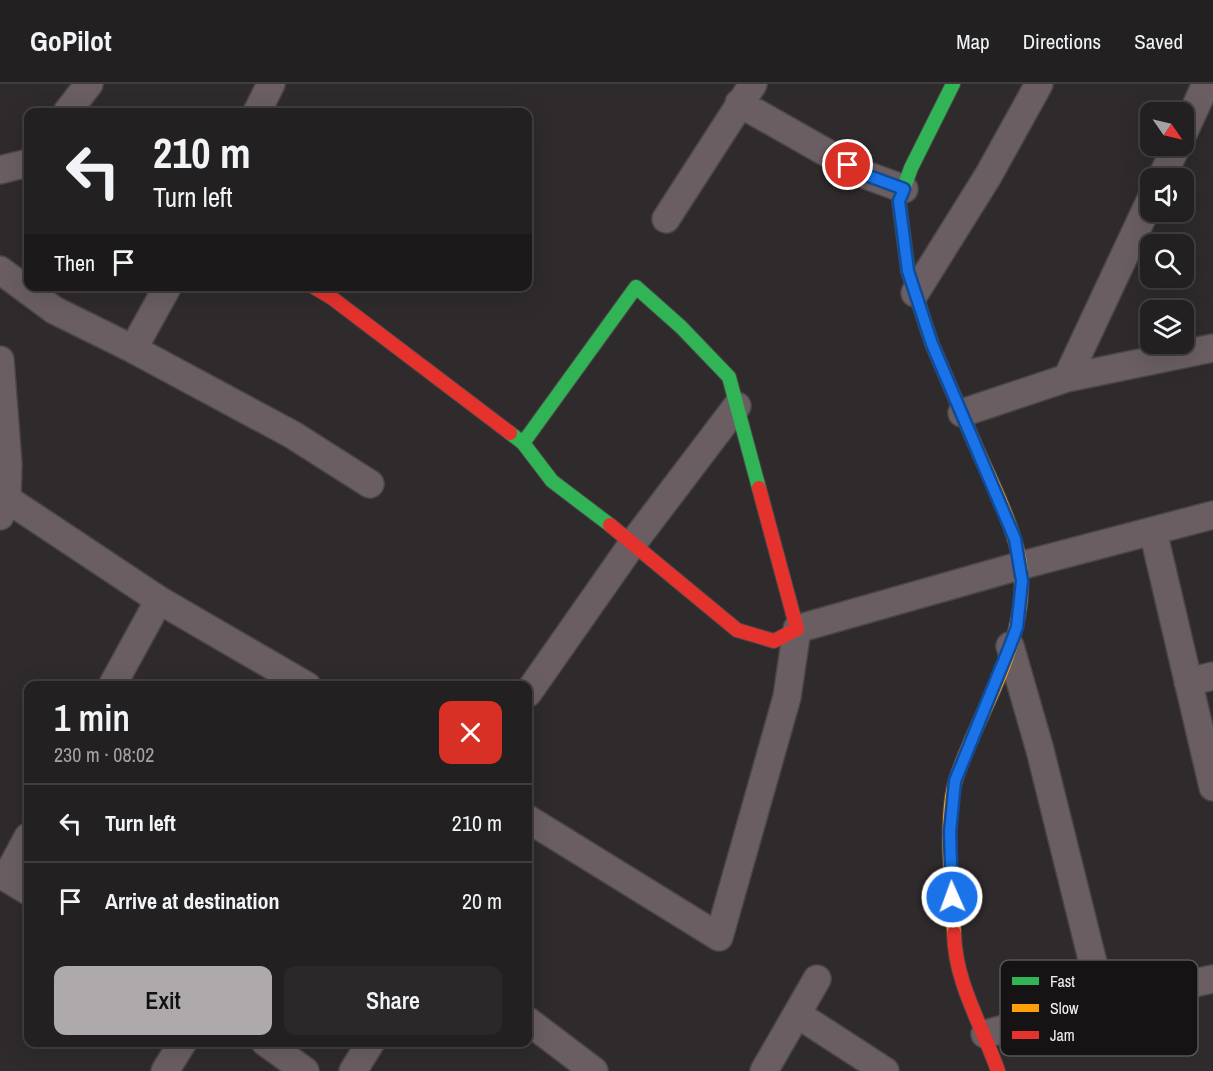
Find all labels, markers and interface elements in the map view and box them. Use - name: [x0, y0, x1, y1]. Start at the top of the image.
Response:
- text: GoPilot: [30, 22, 112, 60]
- text: Map: [956, 27, 990, 56]
- text: Directions: [1023, 27, 1101, 56]
- text: Saved: [1134, 27, 1183, 56]
- north arrow: [1140, 102, 1194, 156]
- map controls: [1140, 102, 1194, 354]
- text: 210 m: [153, 125, 251, 181]
- icon: left: [54, 132, 132, 210]
- pin: [822, 139, 873, 190]
- icon: arrive: [831, 148, 864, 181]
- button: sound: [1140, 168, 1194, 222]
- text: Turn left: [153, 179, 232, 215]
- button: search: [1140, 234, 1194, 288]
- icon: arrive: [107, 246, 140, 279]
- text: Then: [54, 248, 95, 278]
- button: layers: [1140, 300, 1194, 354]
- text: 1 min: [54, 694, 130, 742]
- button: close: [439, 701, 502, 764]
- text: 230 m · 08:02: [54, 741, 154, 768]
- icon: left: [54, 807, 87, 840]
- text: Turn left: [105, 808, 176, 838]
- text: 210 m: [452, 808, 502, 838]
- position arrow: [920, 865, 984, 929]
- icon: arrive: [54, 885, 87, 918]
- text: Arrive at destination: [105, 886, 279, 916]
- text: 20 m: [462, 886, 502, 916]
- legend: [1000, 960, 1198, 1056]
- button: Exit: [54, 966, 272, 1035]
- button: Share: [284, 966, 502, 1035]
- text: Fast: [1050, 970, 1075, 992]
- text: Slow: [1050, 997, 1079, 1019]
- text: Jam: [1050, 1024, 1075, 1046]

